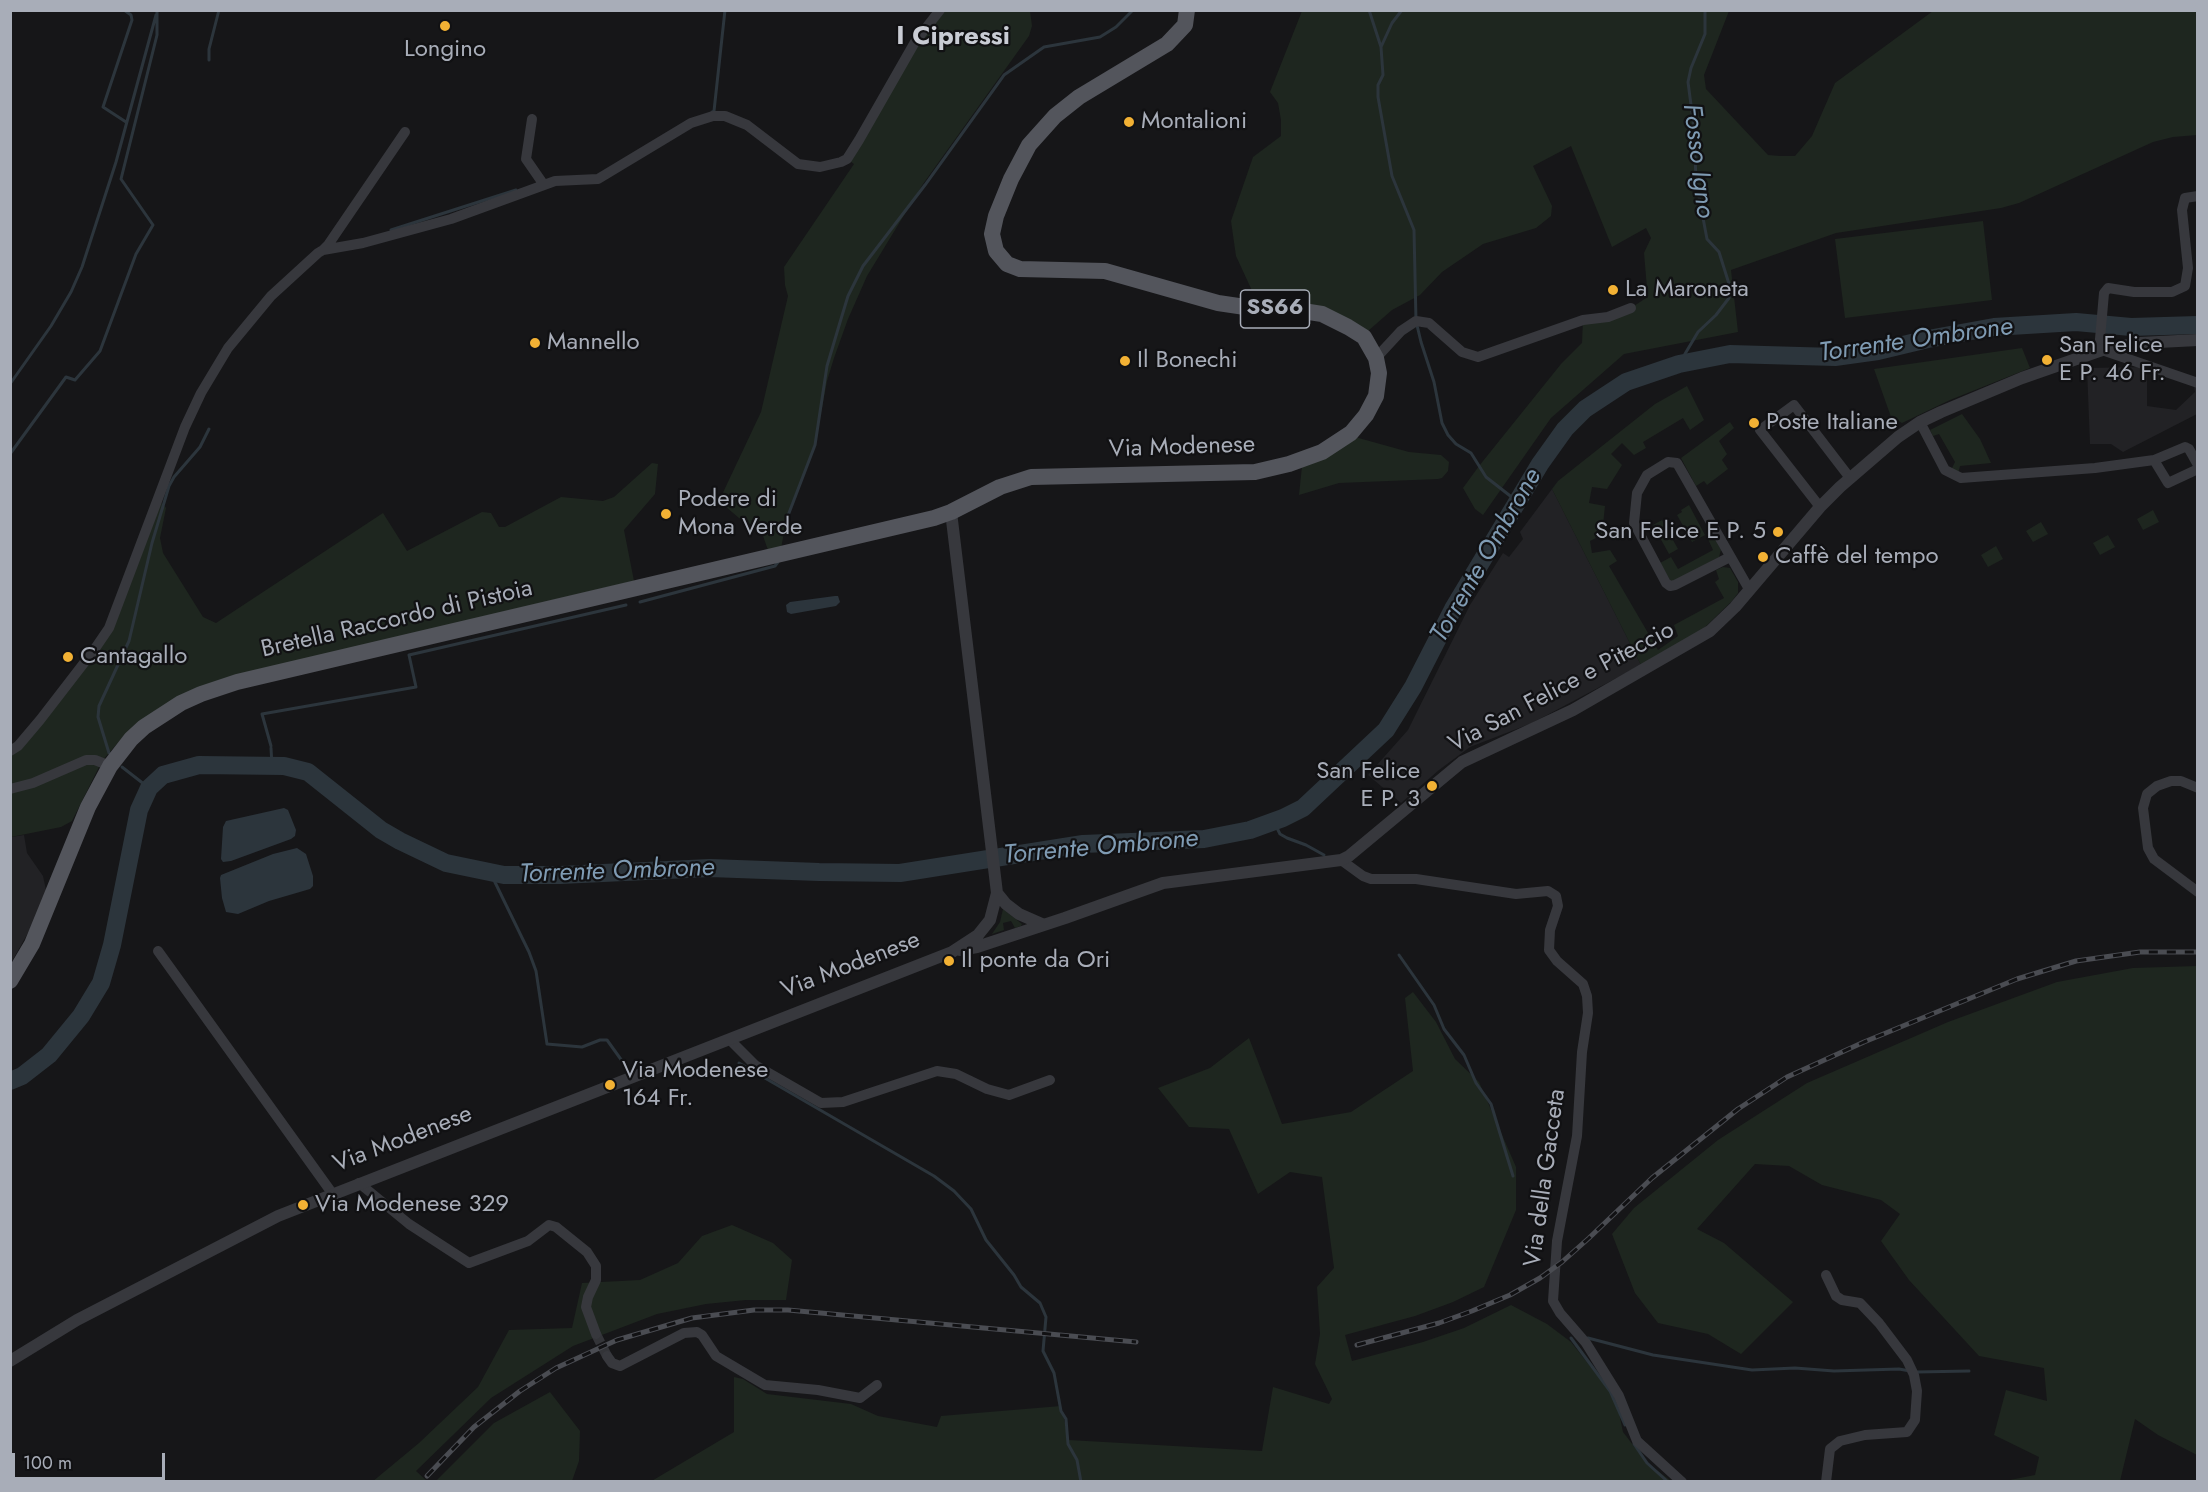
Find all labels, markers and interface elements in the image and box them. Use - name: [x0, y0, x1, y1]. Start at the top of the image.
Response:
- marker: Longino: [438, 19, 452, 33]
- district label: I Cipressi: [896, 22, 1010, 54]
- place label: Longino: [404, 36, 486, 64]
- water label: Fosso Igno: [1675, 102, 1719, 220]
- place label: Montalioni: [1141, 108, 1247, 136]
- marker: Montalioni: [1122, 115, 1136, 129]
- place label: La Maroneta: [1625, 276, 1749, 304]
- marker: La Maroneta: [1606, 283, 1620, 297]
- road number: SS66: [1240, 290, 1310, 328]
- water label: Torrente Ombrone: [1817, 312, 2015, 370]
- place label: Mannello: [547, 329, 640, 357]
- place label: San Felice E P. 46 Fr.: [2059, 332, 2166, 388]
- marker: Mannello: [528, 336, 542, 350]
- place label: Il Bonechi: [1137, 347, 1237, 375]
- marker: San Felice E P. 46 Fr.: [2040, 353, 2054, 367]
- marker: Il Bonechi: [1118, 354, 1132, 368]
- place label: Poste Italiane: [1766, 409, 1898, 437]
- marker: Poste Italiane: [1747, 416, 1761, 430]
- street label: Via Modenese: [1108, 431, 1256, 465]
- water label: Torrente Ombrone: [1425, 464, 1549, 648]
- place label: Podere di Mona Verde: [678, 486, 802, 542]
- marker: Podere di Mona Verde: [659, 507, 673, 521]
- place label: San Felice E P. 5: [1595, 518, 1766, 546]
- marker: San Felice E P. 5: [1771, 525, 1785, 539]
- place label: Caffè del tempo: [1775, 543, 1939, 571]
- marker: Caffè del tempo: [1756, 550, 1770, 564]
- street label: Bretella Raccordo di Pistoia: [259, 575, 535, 665]
- street label: Via San Felice e Piteccio: [1444, 616, 1680, 760]
- place label: Cantagallo: [80, 643, 187, 671]
- marker: Cantagallo: [61, 650, 75, 664]
- place label: San Felice E P. 3: [1316, 758, 1420, 814]
- marker: San Felice E P. 3: [1425, 779, 1439, 793]
- water label: Torrente Ombrone: [1002, 824, 1200, 872]
- water label: Torrente Ombrone: [519, 853, 715, 891]
- street label: Via Modenese: [778, 926, 924, 1006]
- place label: Il ponte da Ori: [961, 947, 1110, 975]
- marker: Il ponte da Ori: [942, 954, 956, 968]
- place label: Via Modenese 164 Fr.: [622, 1057, 768, 1113]
- marker: Via Modenese 164 Fr.: [603, 1078, 617, 1092]
- street label: Via della Gacceta: [1519, 1087, 1573, 1269]
- street label: Via Modenese: [330, 1100, 476, 1180]
- place label: Via Modenese 329: [315, 1191, 509, 1219]
- marker: Via Modenese 329: [296, 1198, 310, 1212]
- scale bar: [15, 1441, 168, 1479]
- text: 100 m: [23, 1450, 72, 1476]

